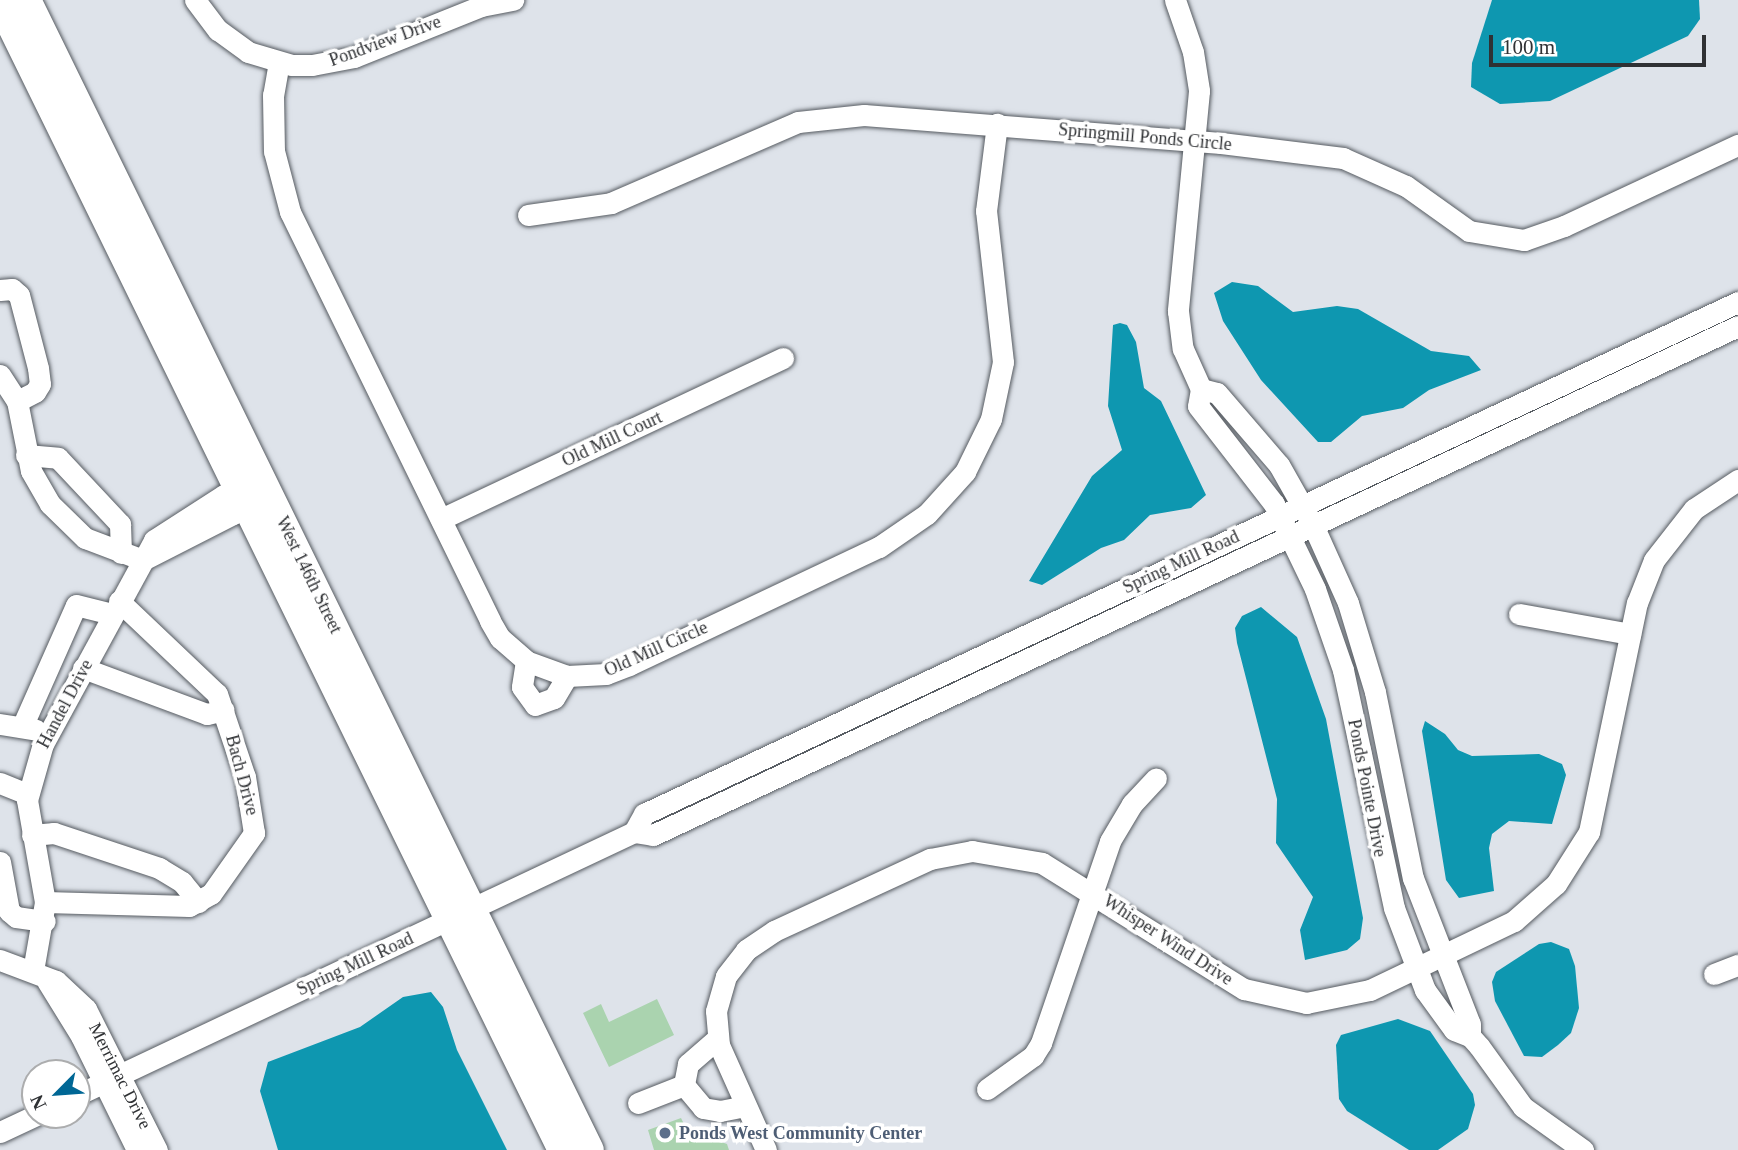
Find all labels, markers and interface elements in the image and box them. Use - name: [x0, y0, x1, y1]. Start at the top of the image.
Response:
- street label: Pondview Drive: [326, 11, 444, 71]
- scale bar: [1493, 21, 1710, 65]
- text: 100 m: [1502, 35, 1555, 59]
- street label: Springmill Ponds Circle: [1057, 119, 1233, 155]
- street label: Old Mill Court: [558, 406, 666, 472]
- street label: West 146th Street: [271, 513, 347, 637]
- street label: Spring Mill Road: [1119, 526, 1243, 598]
- street label: Old Mill Circle: [601, 617, 711, 681]
- street label: Handel Drive: [33, 656, 97, 752]
- street label: Ponds Pointe Drive: [1343, 717, 1391, 859]
- street label: Bach Drive: [221, 732, 263, 818]
- street label: Whisper Wind Drive: [1099, 890, 1237, 990]
- street label: Spring Mill Road: [293, 928, 417, 1000]
- street label: Merrimac Drive: [84, 1019, 156, 1133]
- north arrow: [21, 1059, 91, 1129]
- text: N: [26, 1092, 51, 1113]
- place label: Ponds West Community Center: [679, 1122, 922, 1144]
- marker: Ponds West Community Center: [657, 1125, 673, 1141]

